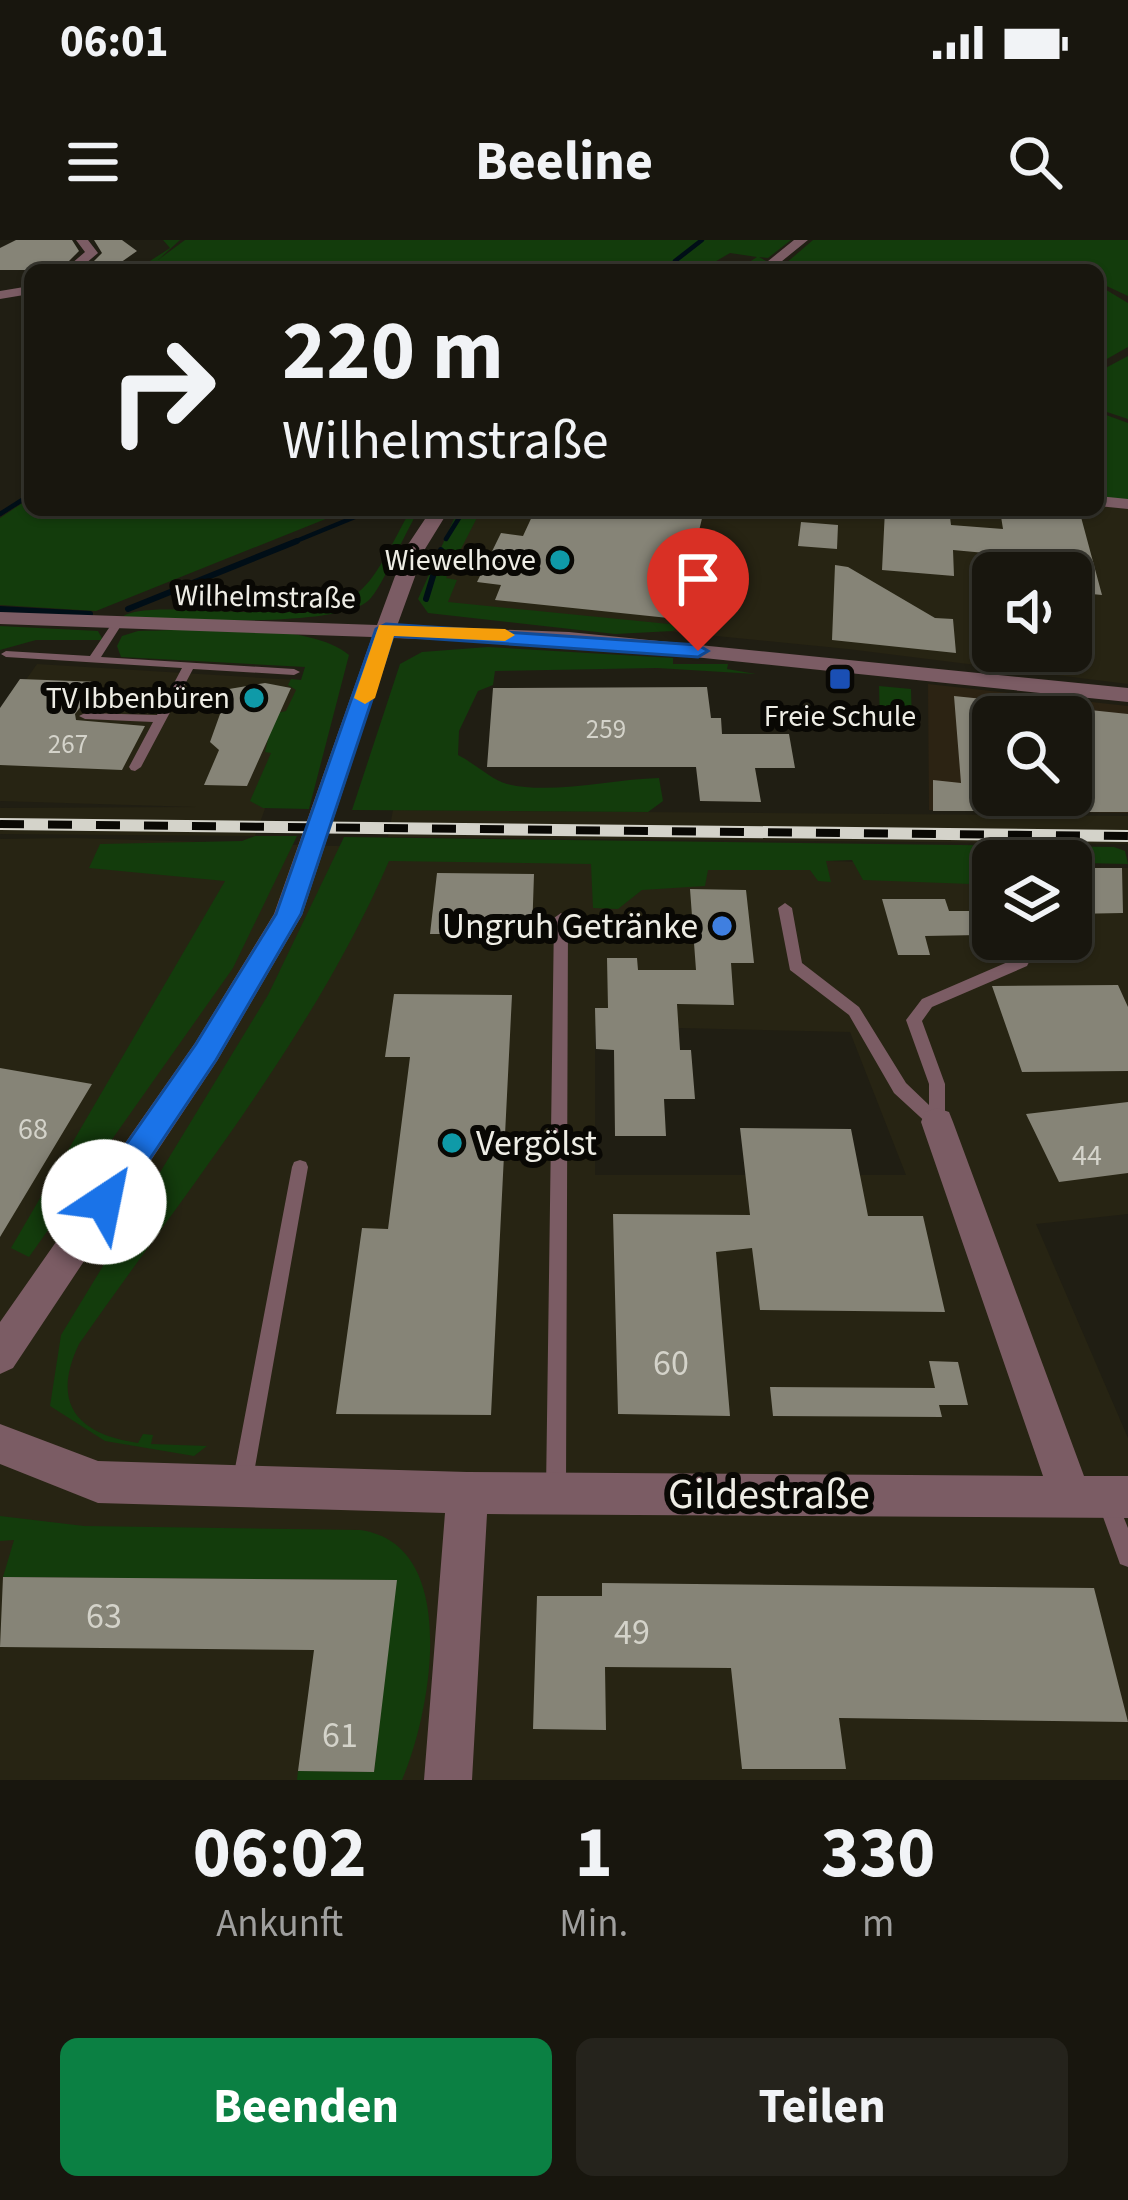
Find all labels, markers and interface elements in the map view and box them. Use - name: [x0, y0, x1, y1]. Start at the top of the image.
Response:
- text: 06:01: [60, 10, 169, 74]
- text: Beeline: [475, 124, 653, 201]
- icon: menu: [60, 129, 126, 195]
- icon: search: [1002, 129, 1068, 195]
- text: 220 m: [282, 292, 504, 412]
- icon: right: [84, 312, 240, 468]
- text: Wilhelmstraße: [282, 403, 609, 480]
- pin: [647, 528, 749, 651]
- place label: Wiewelhove: [385, 539, 536, 582]
- icon: arrive: [665, 546, 731, 612]
- marker: Wiewelhove: [547, 547, 573, 573]
- map controls: [972, 552, 1092, 960]
- button: sound: [972, 552, 1092, 672]
- street label: Wilhelmstraße: [174, 574, 356, 620]
- marker: Freie Schule: [827, 666, 853, 692]
- place label: TV Ibbenbüren: [46, 677, 230, 720]
- marker: TV Ibbenbüren: [241, 685, 267, 711]
- place label: Freie Schule: [764, 695, 916, 738]
- button: search: [972, 696, 1092, 816]
- house number: 259: [586, 710, 626, 749]
- house number: 267: [48, 725, 88, 764]
- button: layers: [972, 840, 1092, 960]
- place label: Ungruh Getränke: [442, 901, 698, 952]
- marker: Ungruh Getränke: [709, 913, 735, 939]
- house number: 68: [18, 1108, 48, 1151]
- place label: Vergölst: [476, 1118, 597, 1169]
- marker: Vergölst: [439, 1130, 465, 1156]
- house number: 44: [1072, 1134, 1102, 1177]
- position arrow: [41, 1139, 167, 1265]
- house number: 60: [653, 1338, 689, 1389]
- street label: Gildestraße: [668, 1465, 870, 1525]
- house number: 63: [86, 1591, 122, 1642]
- house number: 49: [614, 1607, 650, 1658]
- house number: 61: [322, 1710, 358, 1761]
- text: 06:02: [193, 1802, 366, 1905]
- text: 1: [575, 1802, 613, 1905]
- text: 330: [821, 1802, 935, 1905]
- text: Ankunft: [216, 1896, 343, 1952]
- text: Min.: [559, 1896, 628, 1952]
- text: m: [862, 1896, 894, 1952]
- button: Beenden: [60, 2038, 552, 2176]
- button: Teilen: [576, 2038, 1068, 2176]

